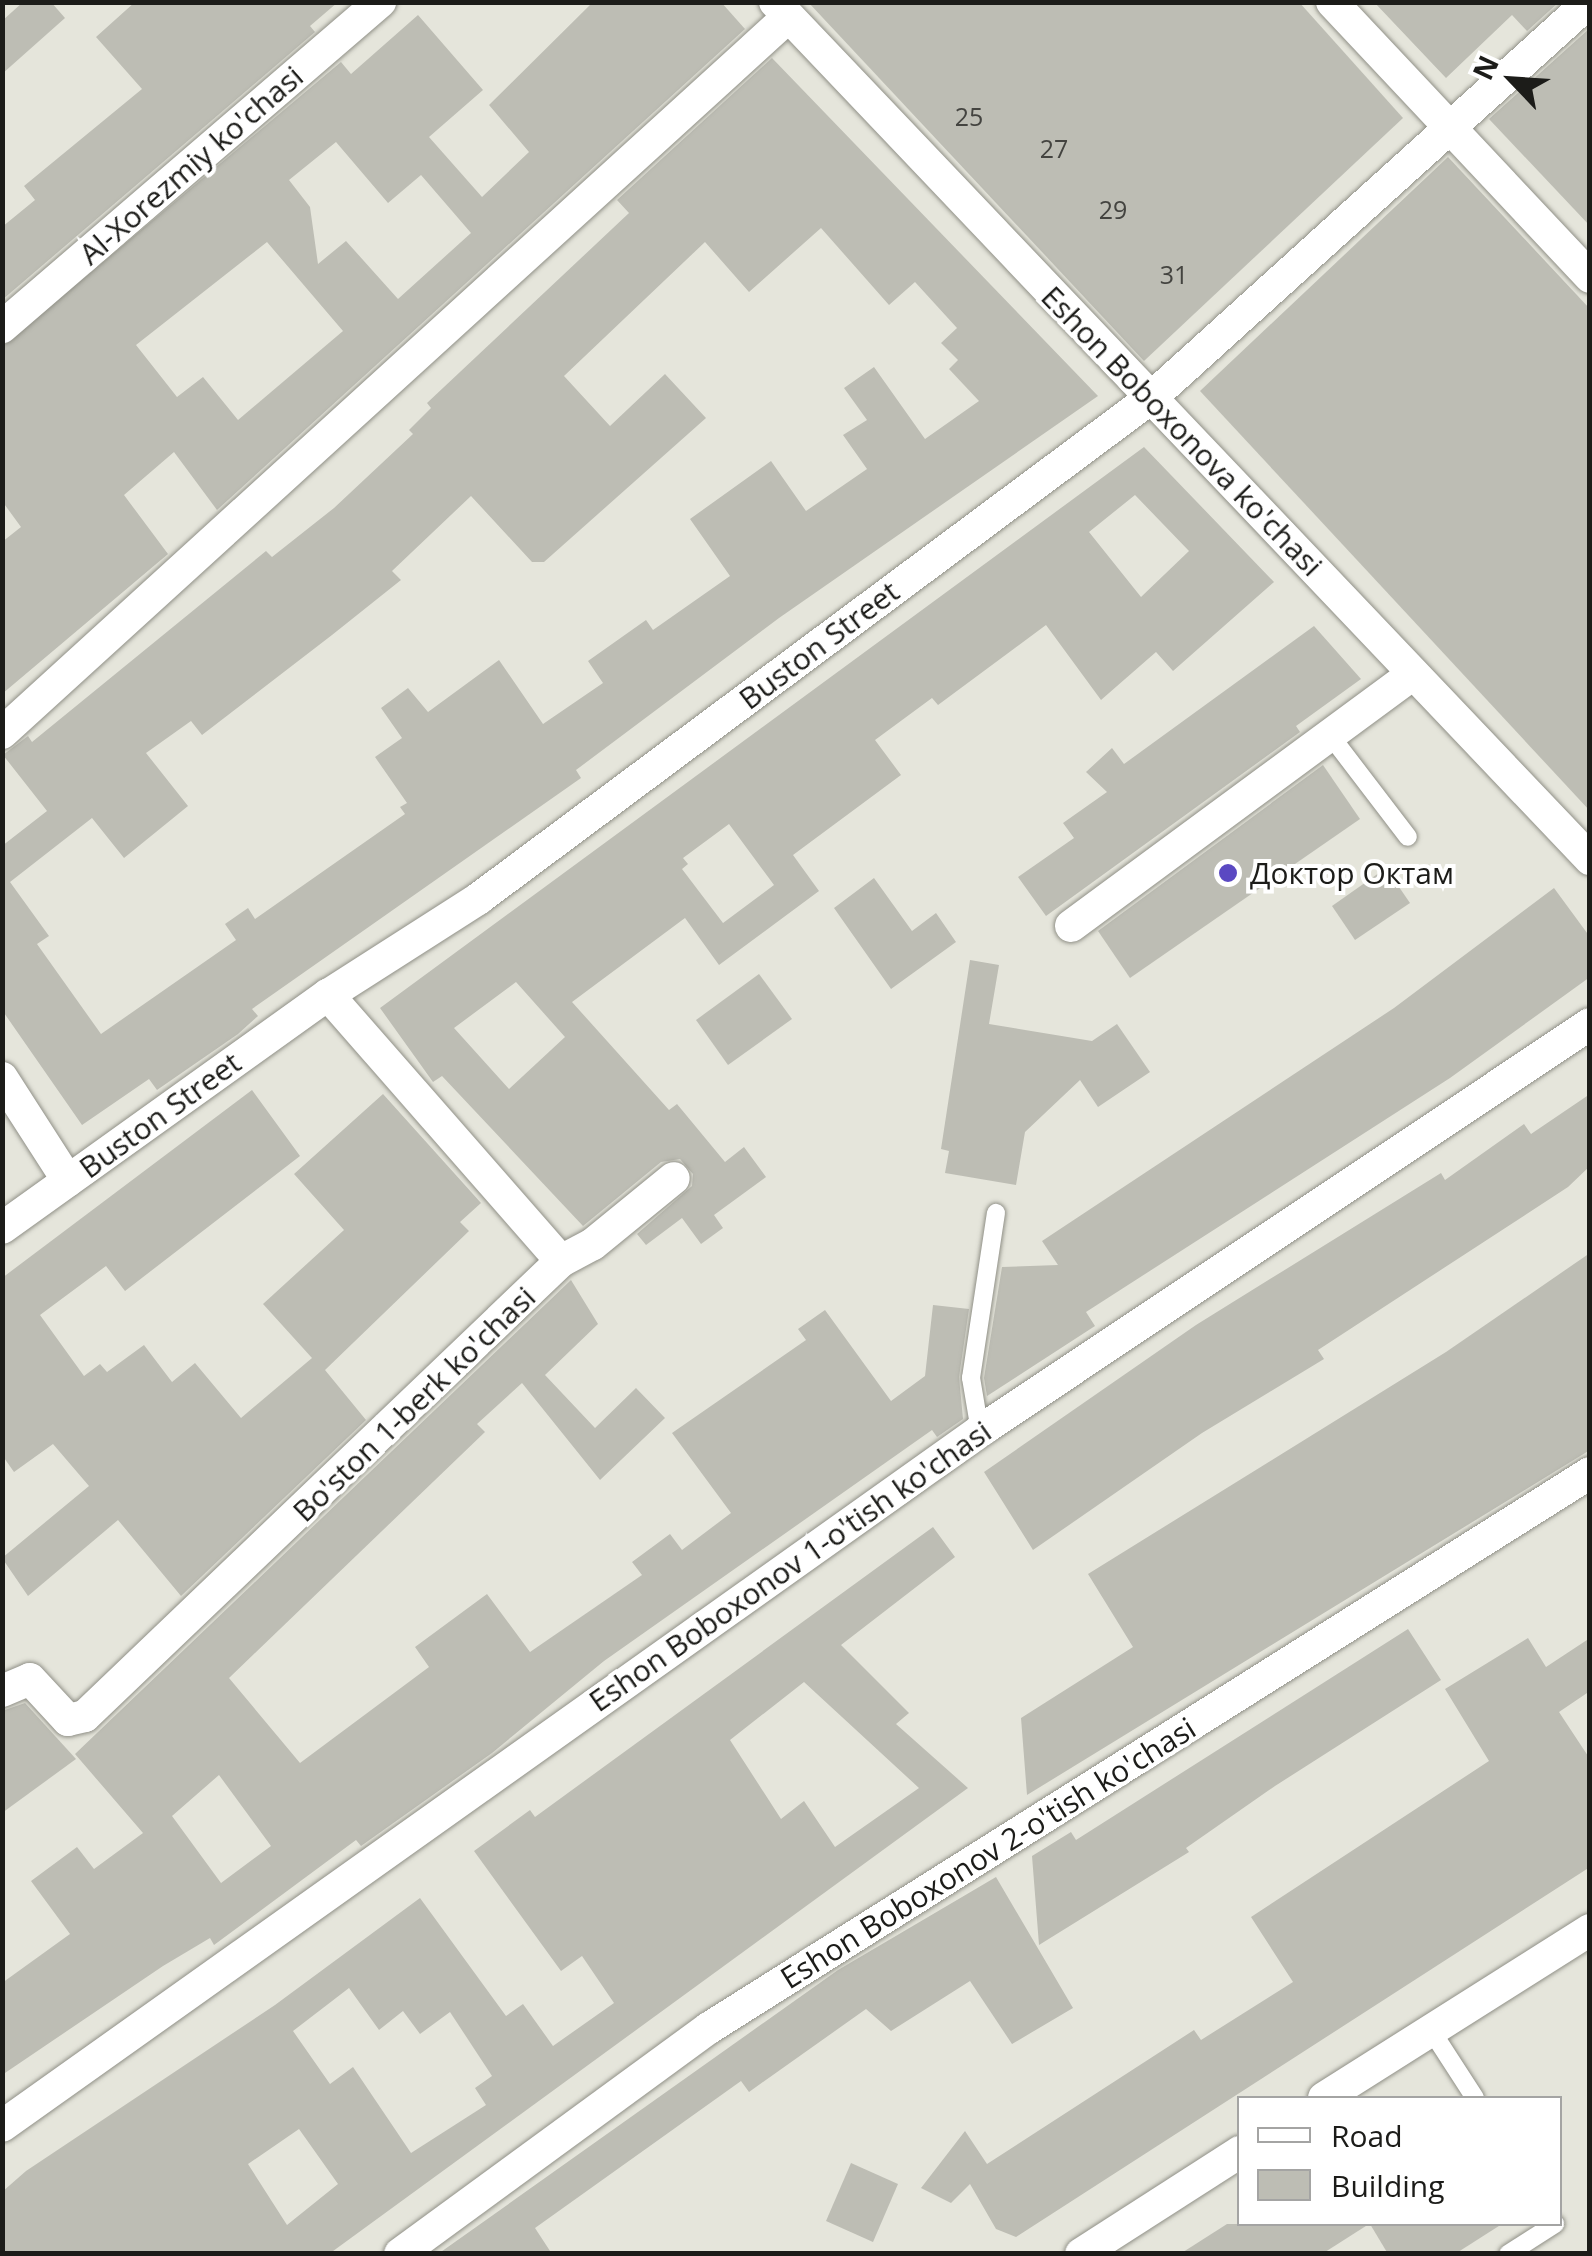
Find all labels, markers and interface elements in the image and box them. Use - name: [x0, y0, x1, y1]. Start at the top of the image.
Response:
- north arrow: [1462, 30, 1562, 130]
- text: N: [1463, 49, 1507, 86]
- street label: Al-Xorezmiy ko'chasi: [72, 58, 310, 272]
- house number: 25: [955, 101, 983, 131]
- house number: 27: [1040, 133, 1068, 163]
- house number: 29: [1099, 194, 1127, 224]
- house number: 31: [1160, 259, 1188, 289]
- street label: Eshon Boboxonova ko'chasi: [1034, 279, 1330, 583]
- street label: Buston Street: [732, 573, 906, 717]
- place label: Доктор Октам: [1250, 855, 1454, 891]
- marker: Доктор Октам: [1215, 860, 1241, 886]
- street label: Buston Street: [72, 1044, 248, 1186]
- street label: Bo'ston 1-berk ko'chasi: [285, 1279, 543, 1529]
- street label: Eshon Boboxonov 1-o'tish ko'chasi: [582, 1413, 998, 1719]
- street label: Eshon Boboxonov 2-o'tish ko'chasi: [774, 1710, 1202, 1996]
- legend: [1237, 2096, 1562, 2226]
- text: Road: [1331, 2115, 1403, 2156]
- text: Building: [1331, 2165, 1445, 2206]

